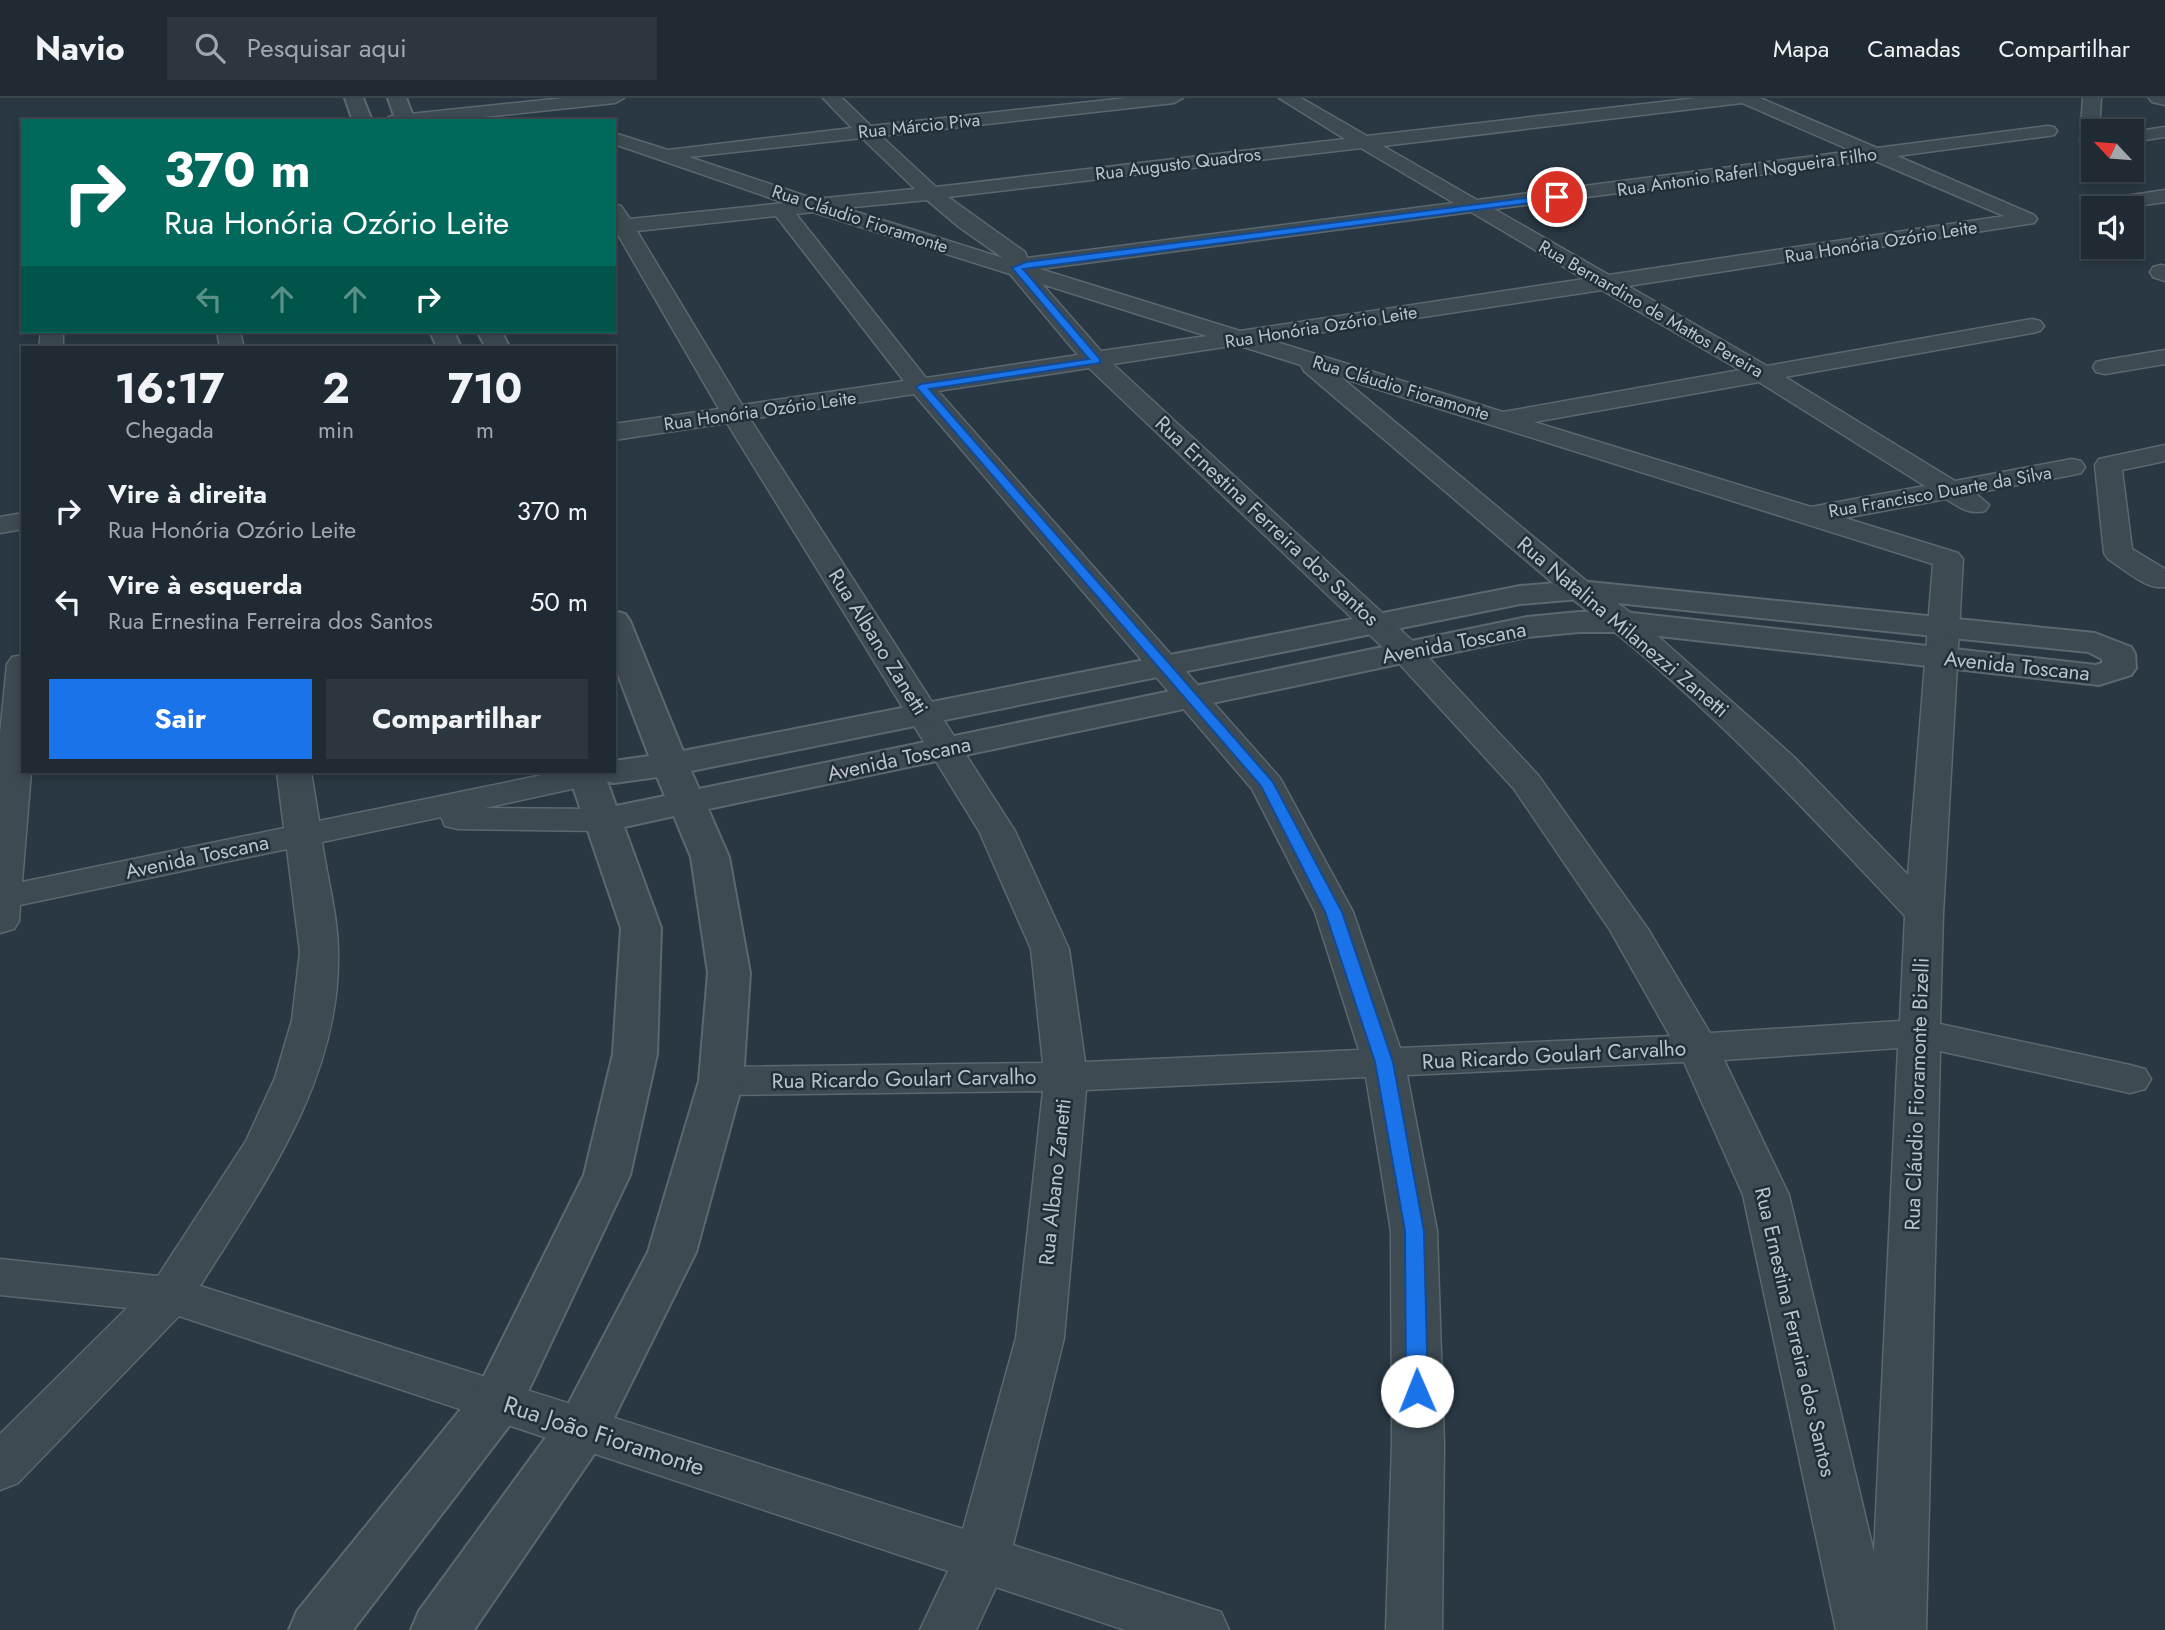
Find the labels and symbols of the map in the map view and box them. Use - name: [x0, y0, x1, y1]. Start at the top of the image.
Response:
- street label: Rua Márcio Piva: [857, 107, 981, 145]
- north arrow: [2081, 119, 2144, 182]
- street label: Rua Augusto Quadros: [1094, 141, 1262, 187]
- street label: Rua Antonio Raferl Nogueira Filho: [1615, 141, 1879, 203]
- pin: [1527, 167, 1587, 227]
- street label: Rua Cláudio Fioramonte: [769, 178, 951, 260]
- street label: Rua Honória Ozório Leite: [1783, 214, 1979, 270]
- street label: Rua Bernardino de Mattos Pereira: [1534, 234, 1768, 384]
- street label: Rua Honória Ozório Leite: [1223, 299, 1419, 355]
- street label: Rua Cláudio Fioramonte: [1309, 349, 1493, 427]
- street label: Rua Honória Ozório Leite: [662, 385, 858, 437]
- street label: Rua Ernestina Ferreira dos Santos: [1148, 409, 1386, 633]
- street label: Rua Francisco Duarte da Silva: [1826, 460, 2054, 524]
- street label: Rua Natalina Milanezzi Zanetti: [1511, 529, 1735, 725]
- street label: Rua Albano Zanetti: [821, 563, 935, 721]
- street label: Avenida Toscana: [1379, 614, 1529, 672]
- street label: Avenida Toscana: [1943, 643, 2091, 689]
- street label: Avenida Toscana: [824, 729, 974, 789]
- street label: Avenida Toscana: [122, 827, 272, 887]
- street label: Rua Cláudio Fioramonte Bizelli: [1897, 957, 1937, 1231]
- street label: Rua Ricardo Goulart Carvalho: [1421, 1033, 1687, 1077]
- street label: Rua Ricardo Goulart Carvalho: [771, 1062, 1037, 1096]
- street label: Rua Albano Zanetti: [1031, 1097, 1079, 1267]
- street label: Rua Ernestina Ferreira dos Santos: [1747, 1184, 1843, 1480]
- position arrow: [1380, 1354, 1454, 1428]
- street label: Rua João Fioramonte: [499, 1387, 709, 1485]

